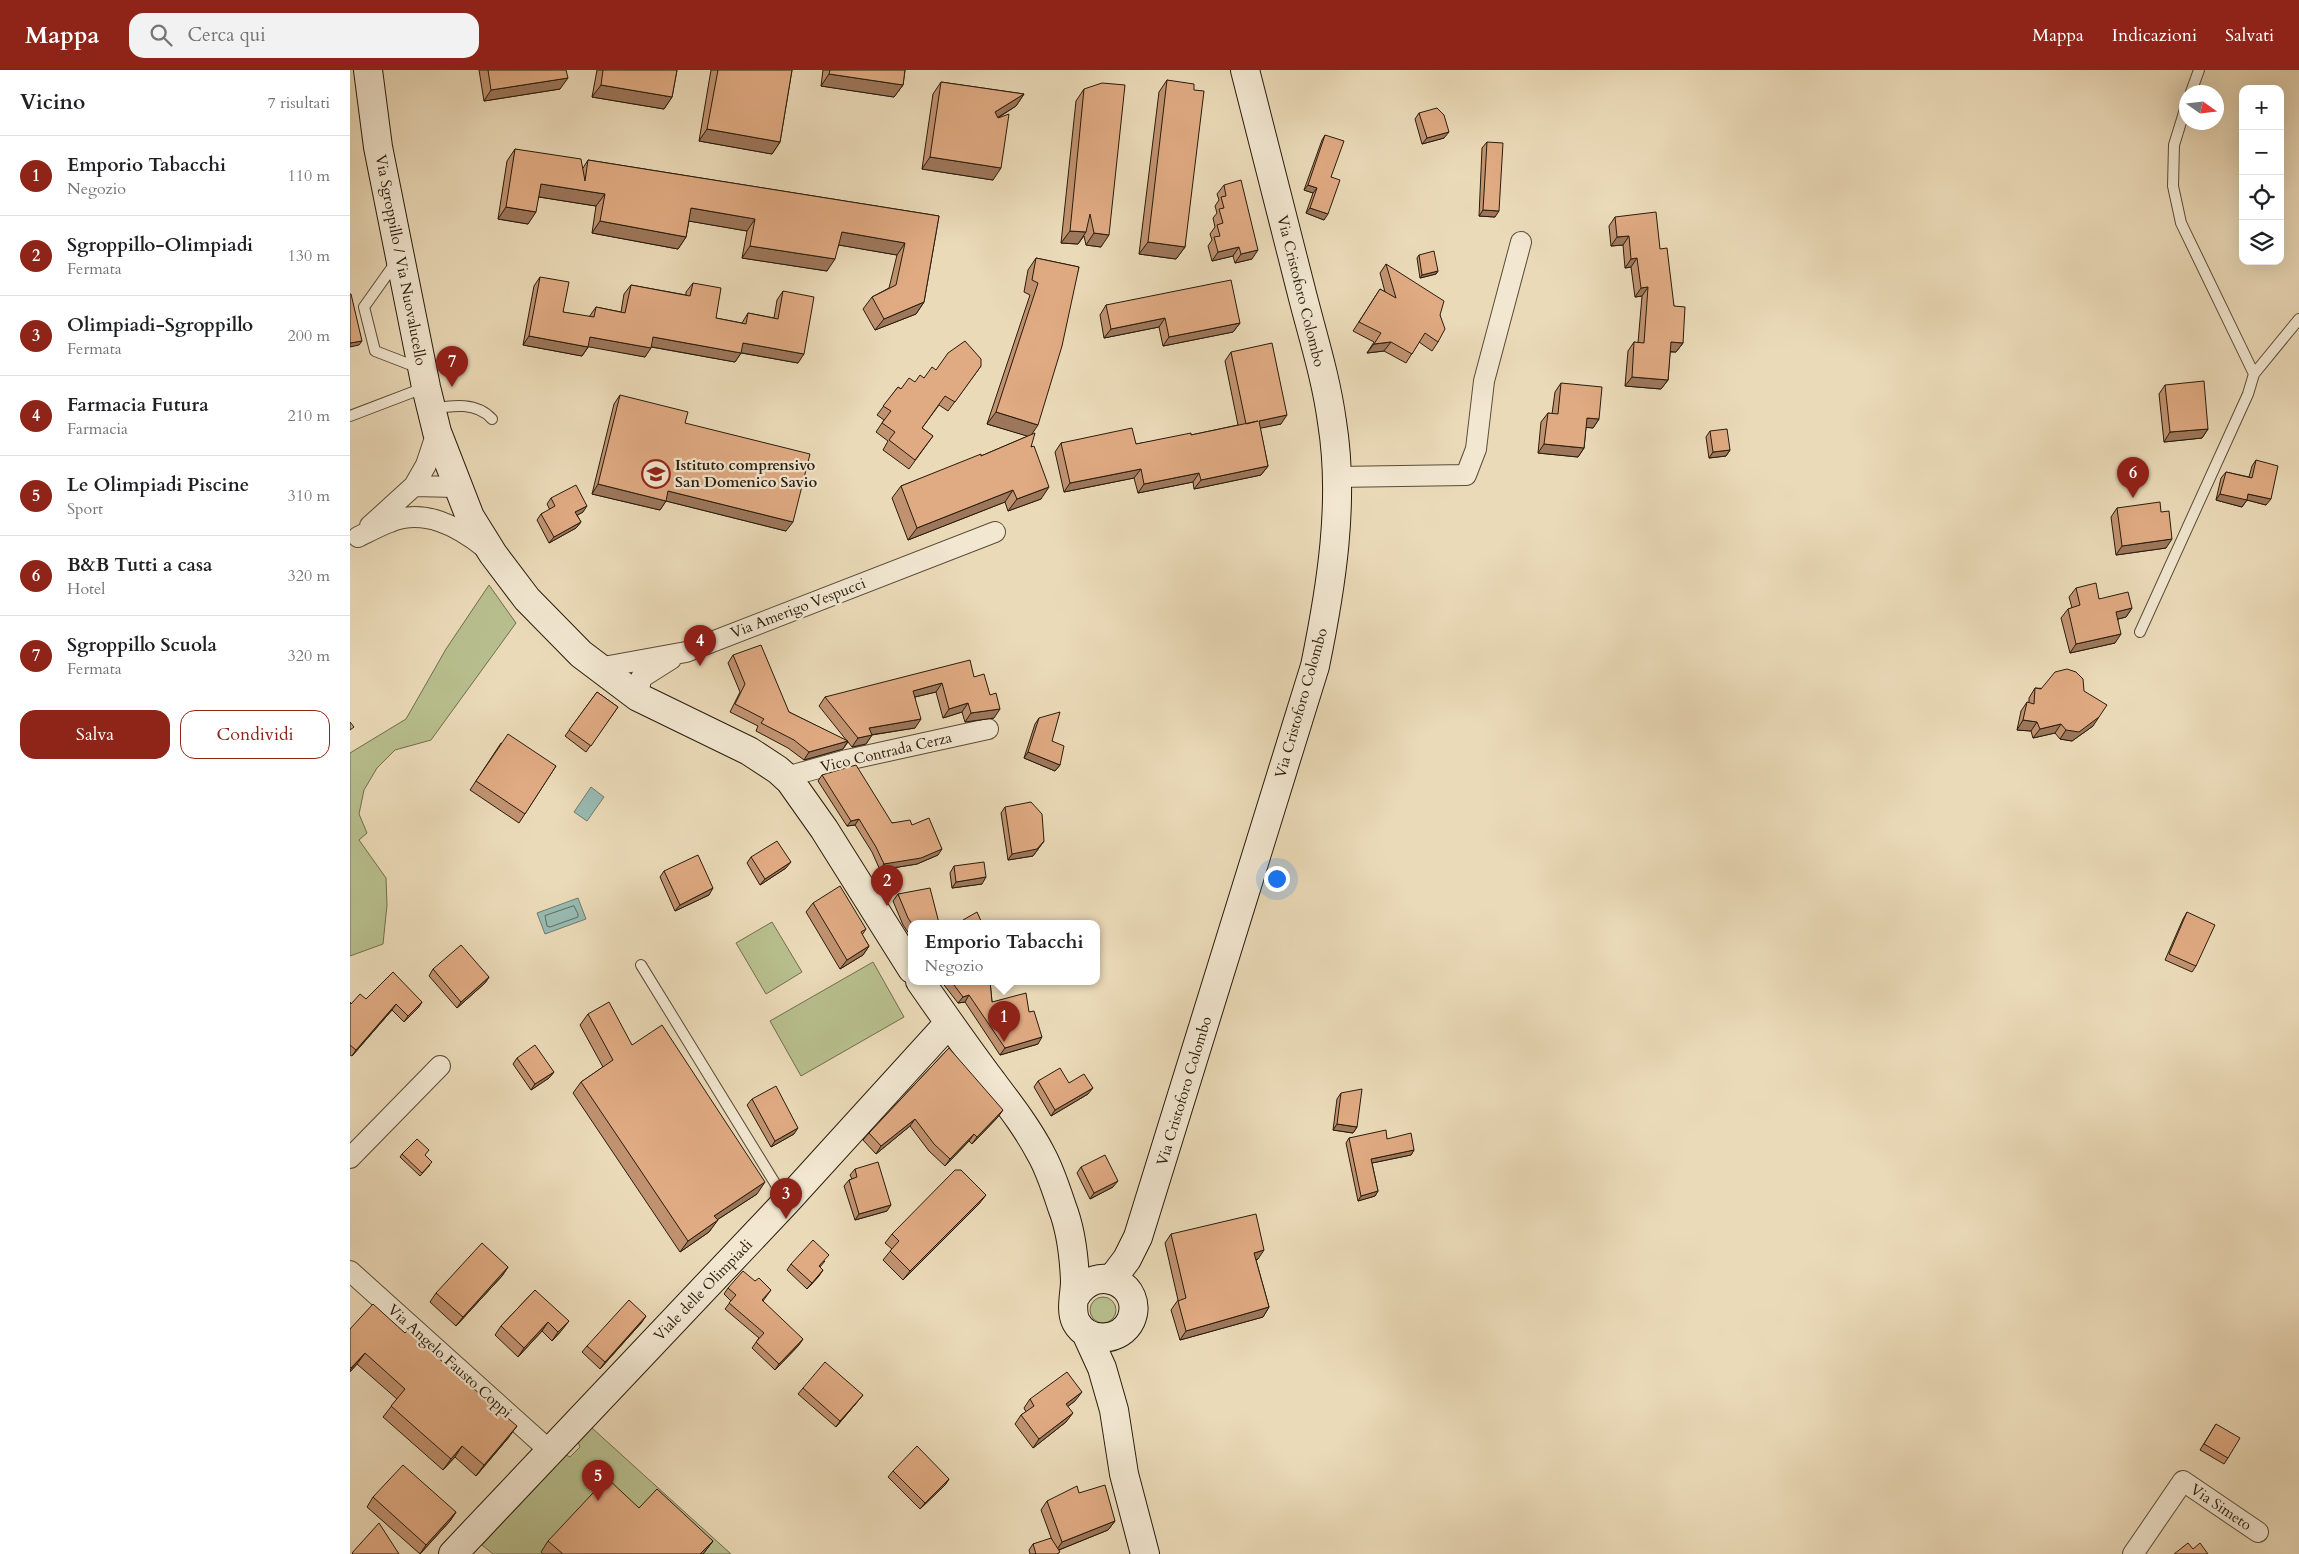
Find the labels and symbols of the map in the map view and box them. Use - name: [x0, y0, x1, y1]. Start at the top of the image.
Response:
- north arrow: [2179, 85, 2224, 130]
- street label: Via Sgroppillo / Via Nuovalucello: [371, 153, 431, 367]
- street label: Via Cristoforo Colombo: [1272, 213, 1330, 369]
- pin: 7: [436, 346, 468, 387]
- place label: Istituto comprensivo San Domenico Savio: [675, 455, 818, 492]
- pin: 6: [2117, 457, 2149, 498]
- school or university icon: Istituto comprensivo San Domenico Savio: [641, 459, 671, 489]
- street label: Via Amerigo Vespucci: [728, 573, 868, 643]
- pin: 4: [684, 625, 716, 666]
- street label: Via Cristoforo Colombo: [1270, 626, 1332, 780]
- street label: Vico Contrada Cerza: [818, 727, 954, 777]
- pin: 2: [871, 865, 903, 906]
- your location: [1264, 866, 1290, 892]
- pin: 1: [988, 1001, 1020, 1042]
- street label: Via Cristoforo Colombo: [1152, 1014, 1216, 1168]
- pin: 3: [770, 1178, 802, 1219]
- street label: Viale delle Olimpiadi: [649, 1235, 757, 1345]
- street label: Via Angelo Fausto Coppi: [383, 1300, 517, 1422]
- pin: 5: [582, 1460, 614, 1501]
- street label: Via Simeto: [2186, 1479, 2256, 1535]

